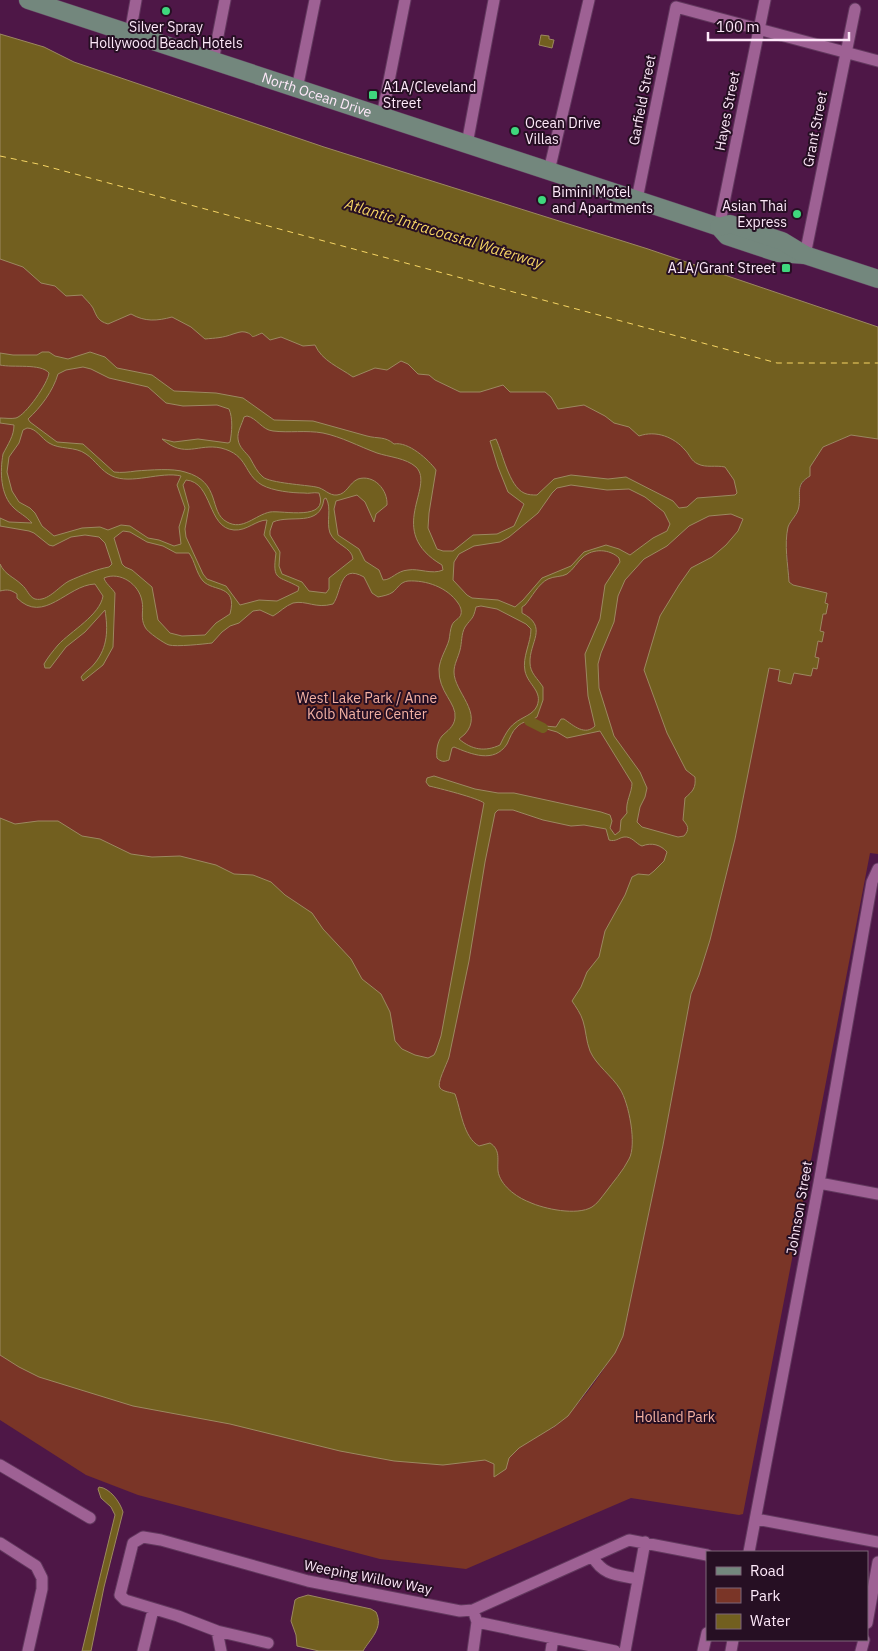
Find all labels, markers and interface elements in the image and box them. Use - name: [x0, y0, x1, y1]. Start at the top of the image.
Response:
- marker: Silver Spray Hollywood Beach Hotels: [160, 5, 172, 17]
- scale bar: [708, 10, 849, 42]
- text: 100 m: [716, 17, 760, 36]
- place label: Silver Spray Hollywood Beach Hotels: [89, 18, 243, 52]
- street label: Garfield Street: [624, 53, 660, 147]
- street label: North Ocean Drive: [259, 68, 375, 121]
- street label: Hayes Street: [710, 70, 744, 152]
- place label: A1A/Cleveland Street: [383, 78, 476, 112]
- marker: A1A/Cleveland Street: [367, 89, 379, 101]
- street label: Grant Street: [799, 89, 831, 168]
- place label: Ocean Drive Villas: [525, 114, 601, 148]
- marker: Ocean Drive Villas: [509, 125, 521, 137]
- place label: Bimini Motel and Apartments: [552, 183, 653, 217]
- water label: Atlantic Intracoastal Waterway: [342, 193, 546, 272]
- marker: Bimini Motel and Apartments: [536, 194, 548, 206]
- place label: Asian Thai Express: [722, 197, 787, 231]
- marker: Asian Thai Express: [791, 208, 803, 220]
- place label: A1A/Grant Street: [668, 259, 776, 277]
- marker: A1A/Grant Street: [780, 262, 792, 274]
- park label: West Lake Park / Anne Kolb Nature Center: [297, 689, 437, 723]
- street label: Johnson Street: [782, 1159, 816, 1256]
- park label: Holland Park: [635, 1408, 716, 1426]
- legend: [706, 1551, 868, 1641]
- street label: Weeping Willow Way: [302, 1556, 434, 1598]
- text: Road: [750, 1561, 785, 1580]
- text: Park: [750, 1586, 780, 1605]
- text: Water: [750, 1611, 791, 1630]

